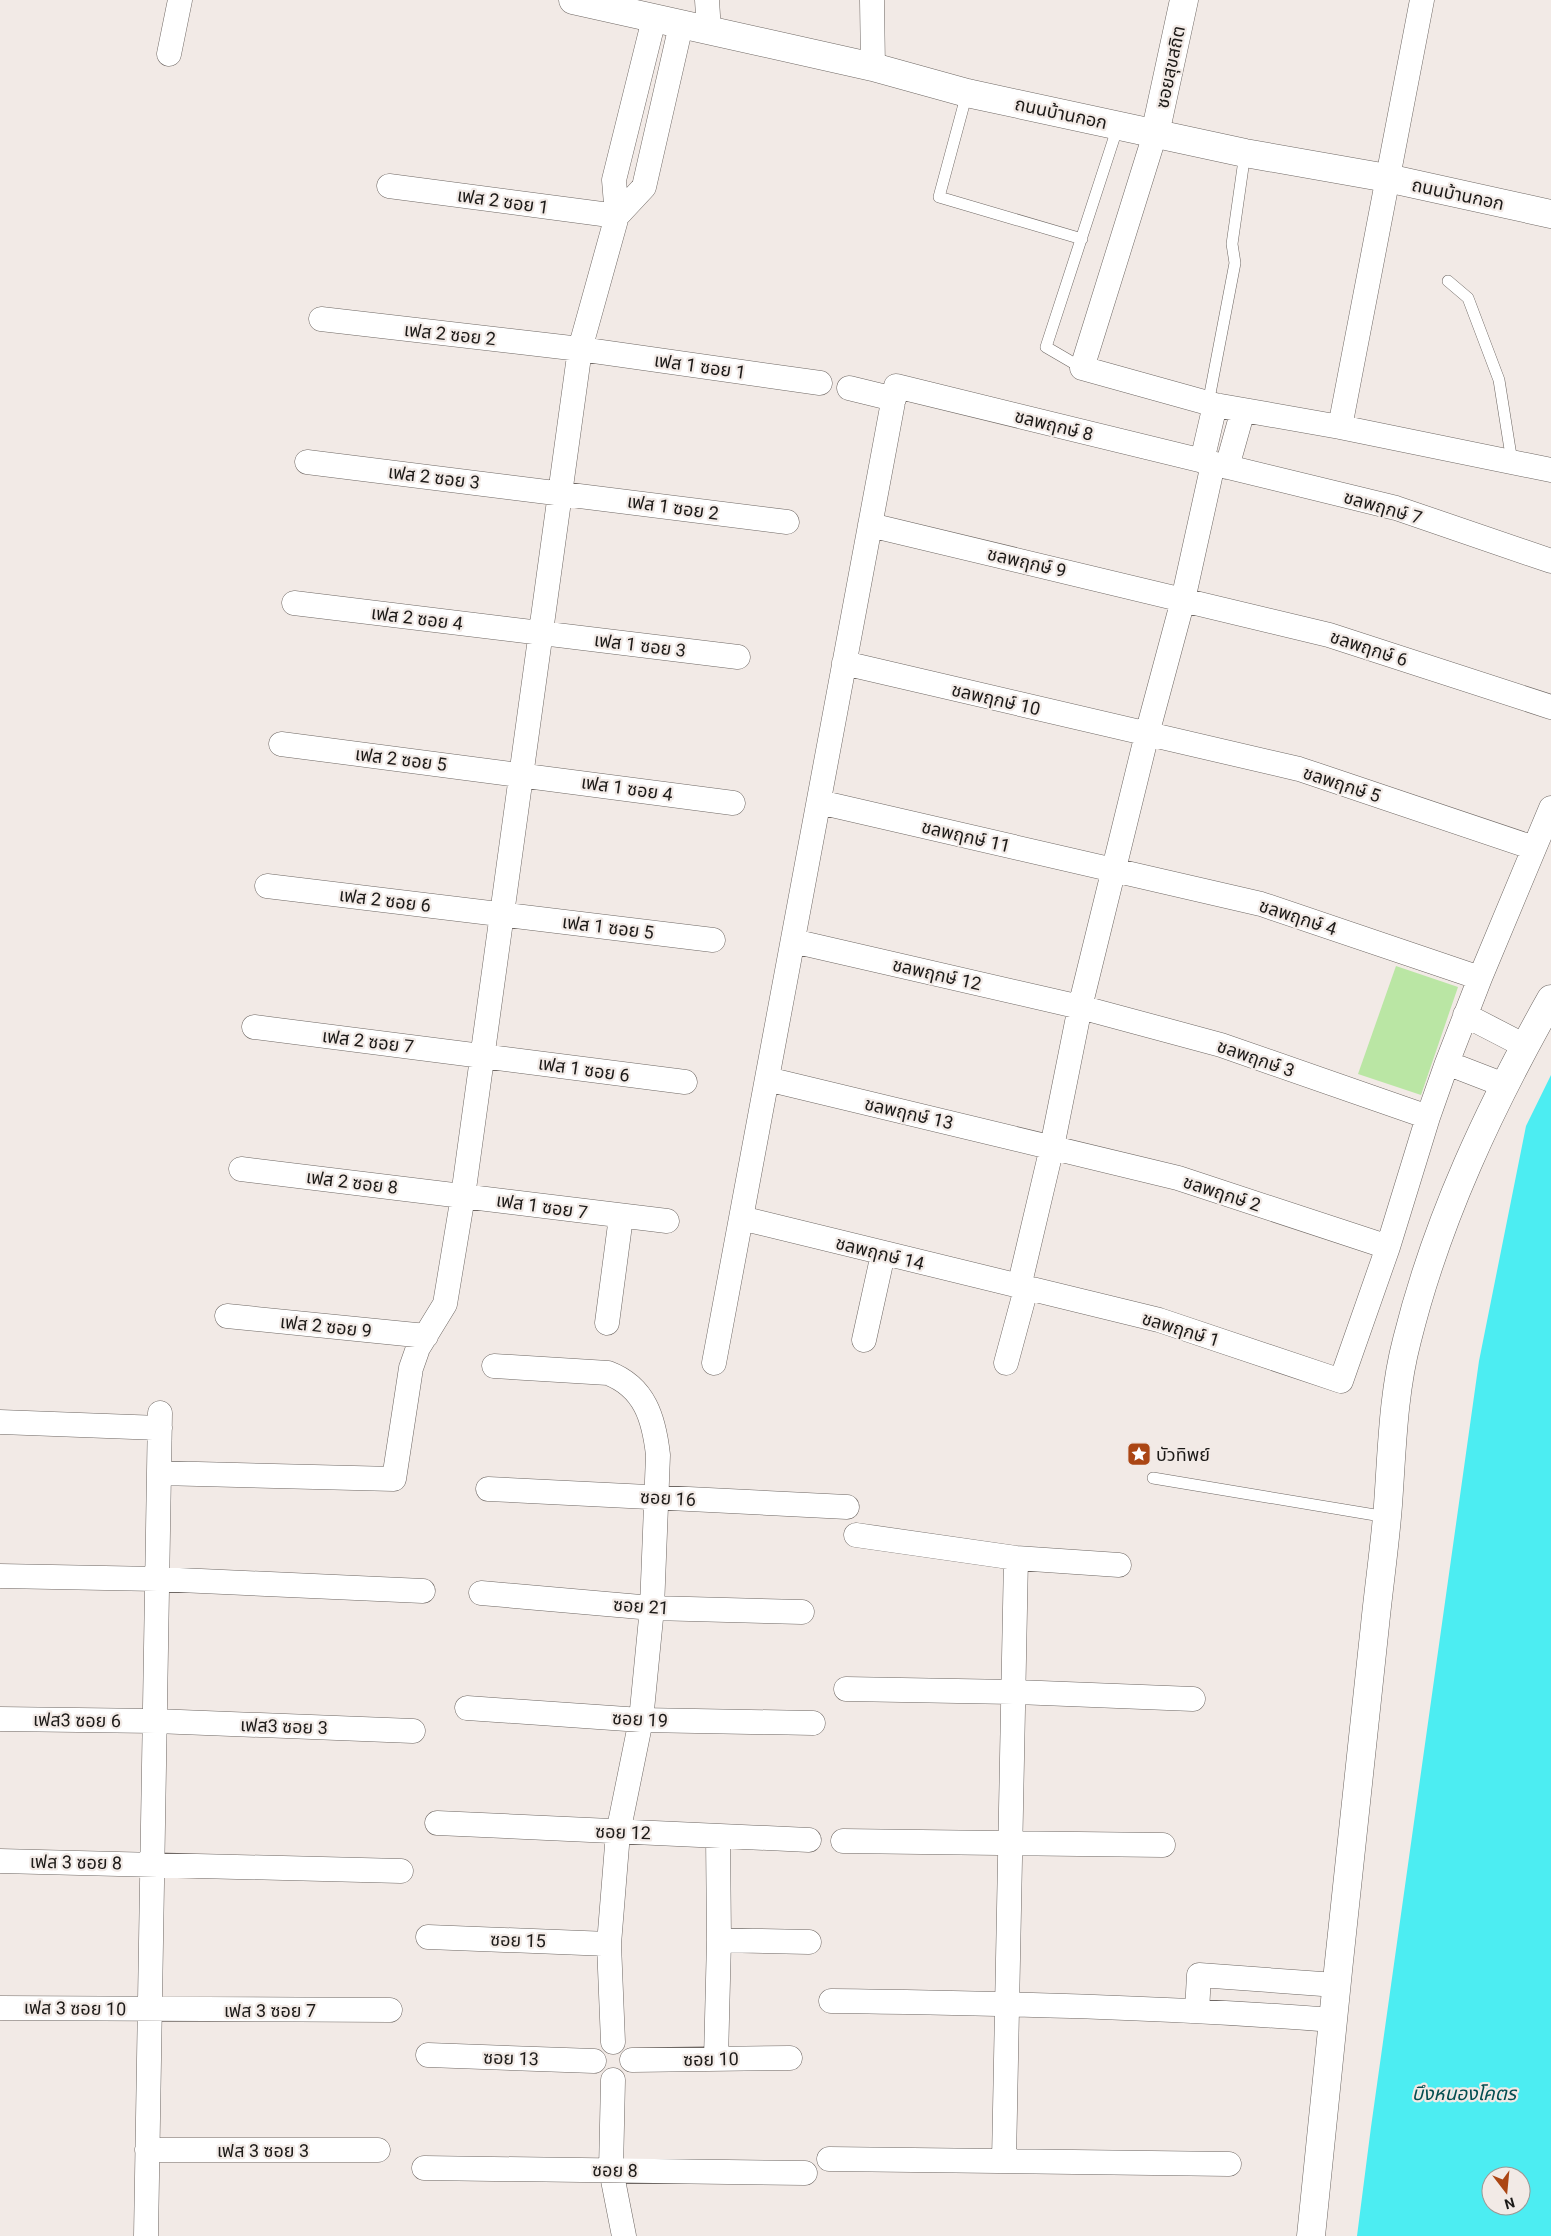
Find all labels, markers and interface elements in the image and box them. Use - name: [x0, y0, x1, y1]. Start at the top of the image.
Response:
- street label: ซอยสุขสถิต: [1151, 24, 1190, 110]
- street label: ถนนบ้านกอก: [1013, 93, 1109, 133]
- street label: ถนนบ้านกอก: [1410, 174, 1506, 214]
- street label: เฟส 2 ซอย 1: [456, 184, 550, 218]
- street label: เฟส 2 ซอย 2: [403, 319, 497, 349]
- street label: เฟส 1 ซอย 1: [653, 349, 747, 383]
- street label: ชลพฤกษ์ 8: [1012, 405, 1096, 445]
- street label: เฟส 2 ซอย 3: [387, 461, 481, 493]
- street label: ชลพฤกษ์ 7: [1341, 486, 1425, 528]
- street label: เฟส 1 ซอย 2: [626, 490, 720, 524]
- street label: ชลพฤกษ์ 9: [985, 543, 1069, 581]
- street label: เฟส 2 ซอย 4: [370, 602, 464, 634]
- street label: ชลพฤกษ์ 6: [1328, 626, 1410, 670]
- street label: เฟส 1 ซอย 3: [593, 629, 687, 661]
- street label: ชลพฤกษ์ 10: [950, 679, 1042, 719]
- street label: เฟส 2 ซอย 5: [354, 743, 448, 775]
- street label: ชลพฤกษ์ 5: [1301, 762, 1383, 806]
- street label: เฟส 1 ซอย 4: [580, 771, 674, 805]
- street label: ชลพฤกษ์ 11: [920, 816, 1012, 856]
- street label: เฟส 2 ซอย 6: [338, 884, 432, 916]
- street label: ชลพฤกษ์ 4: [1257, 895, 1339, 939]
- street label: เฟส 1 ซอย 5: [561, 911, 655, 943]
- street label: ชลพฤกษ์ 12: [891, 954, 983, 994]
- street label: เฟส 2 ซอย 7: [321, 1025, 415, 1057]
- street label: ชลพฤกษ์ 3: [1215, 1035, 1297, 1081]
- street label: เฟส 1 ซอย 6: [537, 1052, 631, 1086]
- street label: ชลพฤกษ์ 13: [863, 1093, 955, 1133]
- street label: เฟส 2 ซอย 8: [305, 1166, 399, 1198]
- street label: ชลพฤกษ์ 2: [1181, 1171, 1263, 1215]
- street label: เฟส 1 ซอย 7: [495, 1189, 589, 1223]
- street label: ชลพฤกษ์ 14: [834, 1232, 926, 1274]
- street label: ชลพฤกษ์ 1: [1139, 1307, 1223, 1351]
- street label: เฟส 2 ซอย 9: [279, 1311, 373, 1341]
- place icon: บัวทิพย์: [1126, 1441, 1152, 1467]
- place label: บัวทิพย์: [1156, 1444, 1210, 1465]
- street label: ซอย 16: [640, 1486, 696, 1510]
- street label: ซอย 21: [612, 1594, 670, 1618]
- street label: ซอย 19: [612, 1707, 668, 1731]
- street label: เฟส3 ซอย 6: [33, 1709, 121, 1731]
- street label: เฟส3 ซอย 3: [240, 1714, 328, 1738]
- street label: ซอย 12: [595, 1821, 651, 1843]
- street label: เฟส 3 ซอย 8: [30, 1851, 122, 1873]
- street label: ซอย 15: [490, 1929, 546, 1951]
- street label: เฟส 3 ซอย 10: [24, 1997, 126, 2019]
- street label: เฟส 3 ซอย 7: [224, 2000, 316, 2021]
- street label: ซอย 13: [483, 2047, 539, 2069]
- street label: ซอย 10: [683, 2048, 739, 2070]
- water label: บึงหนองโคตร: [1412, 2082, 1518, 2105]
- street label: เฟส 3 ซอย 3: [217, 2140, 309, 2161]
- street label: ซอย 8: [592, 2159, 638, 2181]
- north arrow: [1481, 2166, 1531, 2216]
- text: N: [1503, 2194, 1517, 2213]

